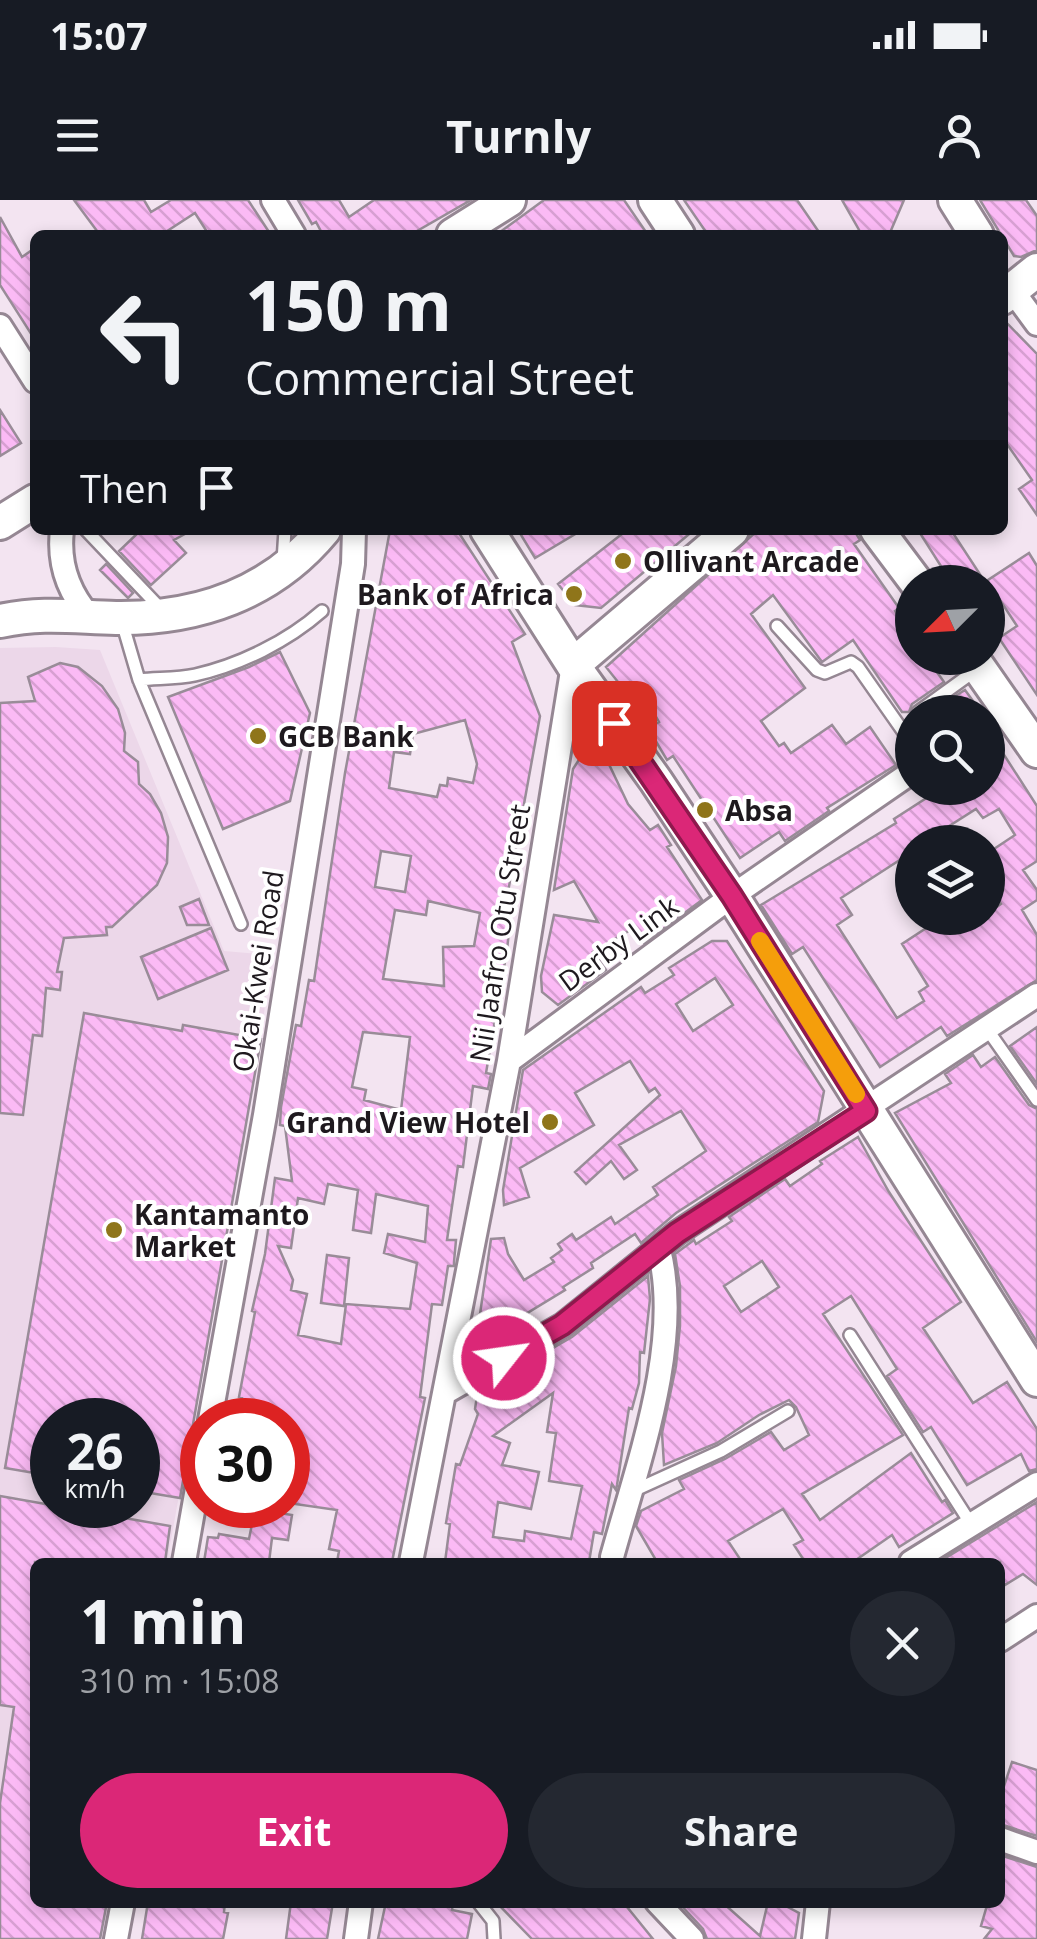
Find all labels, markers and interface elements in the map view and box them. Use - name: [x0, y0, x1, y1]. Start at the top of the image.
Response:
- text: 15:07: [50, 9, 148, 61]
- text: Turnly: [446, 105, 591, 166]
- icon: menu: [50, 108, 105, 163]
- icon: person: [932, 108, 987, 163]
- text: 150 m: [245, 256, 452, 352]
- icon: left: [80, 270, 210, 400]
- text: Commercial Street: [245, 347, 634, 408]
- icon: arrive: [189, 460, 244, 515]
- text: Then: [80, 462, 169, 514]
- place label: Ollivant Arcade: [643, 542, 859, 580]
- marker: Ollivant Arcade: [612, 550, 634, 572]
- north arrow: [895, 565, 1005, 675]
- map controls: [895, 565, 1005, 935]
- place label: Bank of Africa: [357, 575, 554, 613]
- marker: Bank of Africa: [563, 583, 585, 605]
- pin: [572, 681, 657, 766]
- button: search: [895, 695, 1005, 805]
- icon: arrive: [587, 696, 642, 751]
- place label: GCB Bank: [278, 717, 414, 755]
- marker: GCB Bank: [247, 725, 269, 747]
- place label: Absa: [725, 791, 793, 829]
- marker: Absa: [694, 799, 716, 821]
- street label: Nii Jaafro Otu Street: [460, 801, 538, 1065]
- button: layers: [895, 825, 1005, 935]
- street label: Okai-Kwei Road: [222, 867, 292, 1075]
- street label: Derby Link: [550, 886, 686, 999]
- place label: Grand View Hotel: [286, 1103, 530, 1141]
- marker: Grand View Hotel: [539, 1111, 561, 1133]
- place label: Kantamanto Market: [134, 1195, 309, 1265]
- marker: Kantamanto Market: [103, 1219, 125, 1241]
- position arrow: [452, 1306, 556, 1410]
- speed limit sign: 30: [180, 1398, 310, 1528]
- text: 26: [66, 1417, 124, 1485]
- text: km/h: [65, 1471, 125, 1505]
- text: 1 min: [80, 1580, 247, 1662]
- button: close: [850, 1591, 955, 1696]
- text: 310 m · 15:08: [80, 1659, 279, 1702]
- button: Exit: [80, 1773, 508, 1888]
- button: Share: [528, 1773, 955, 1888]

